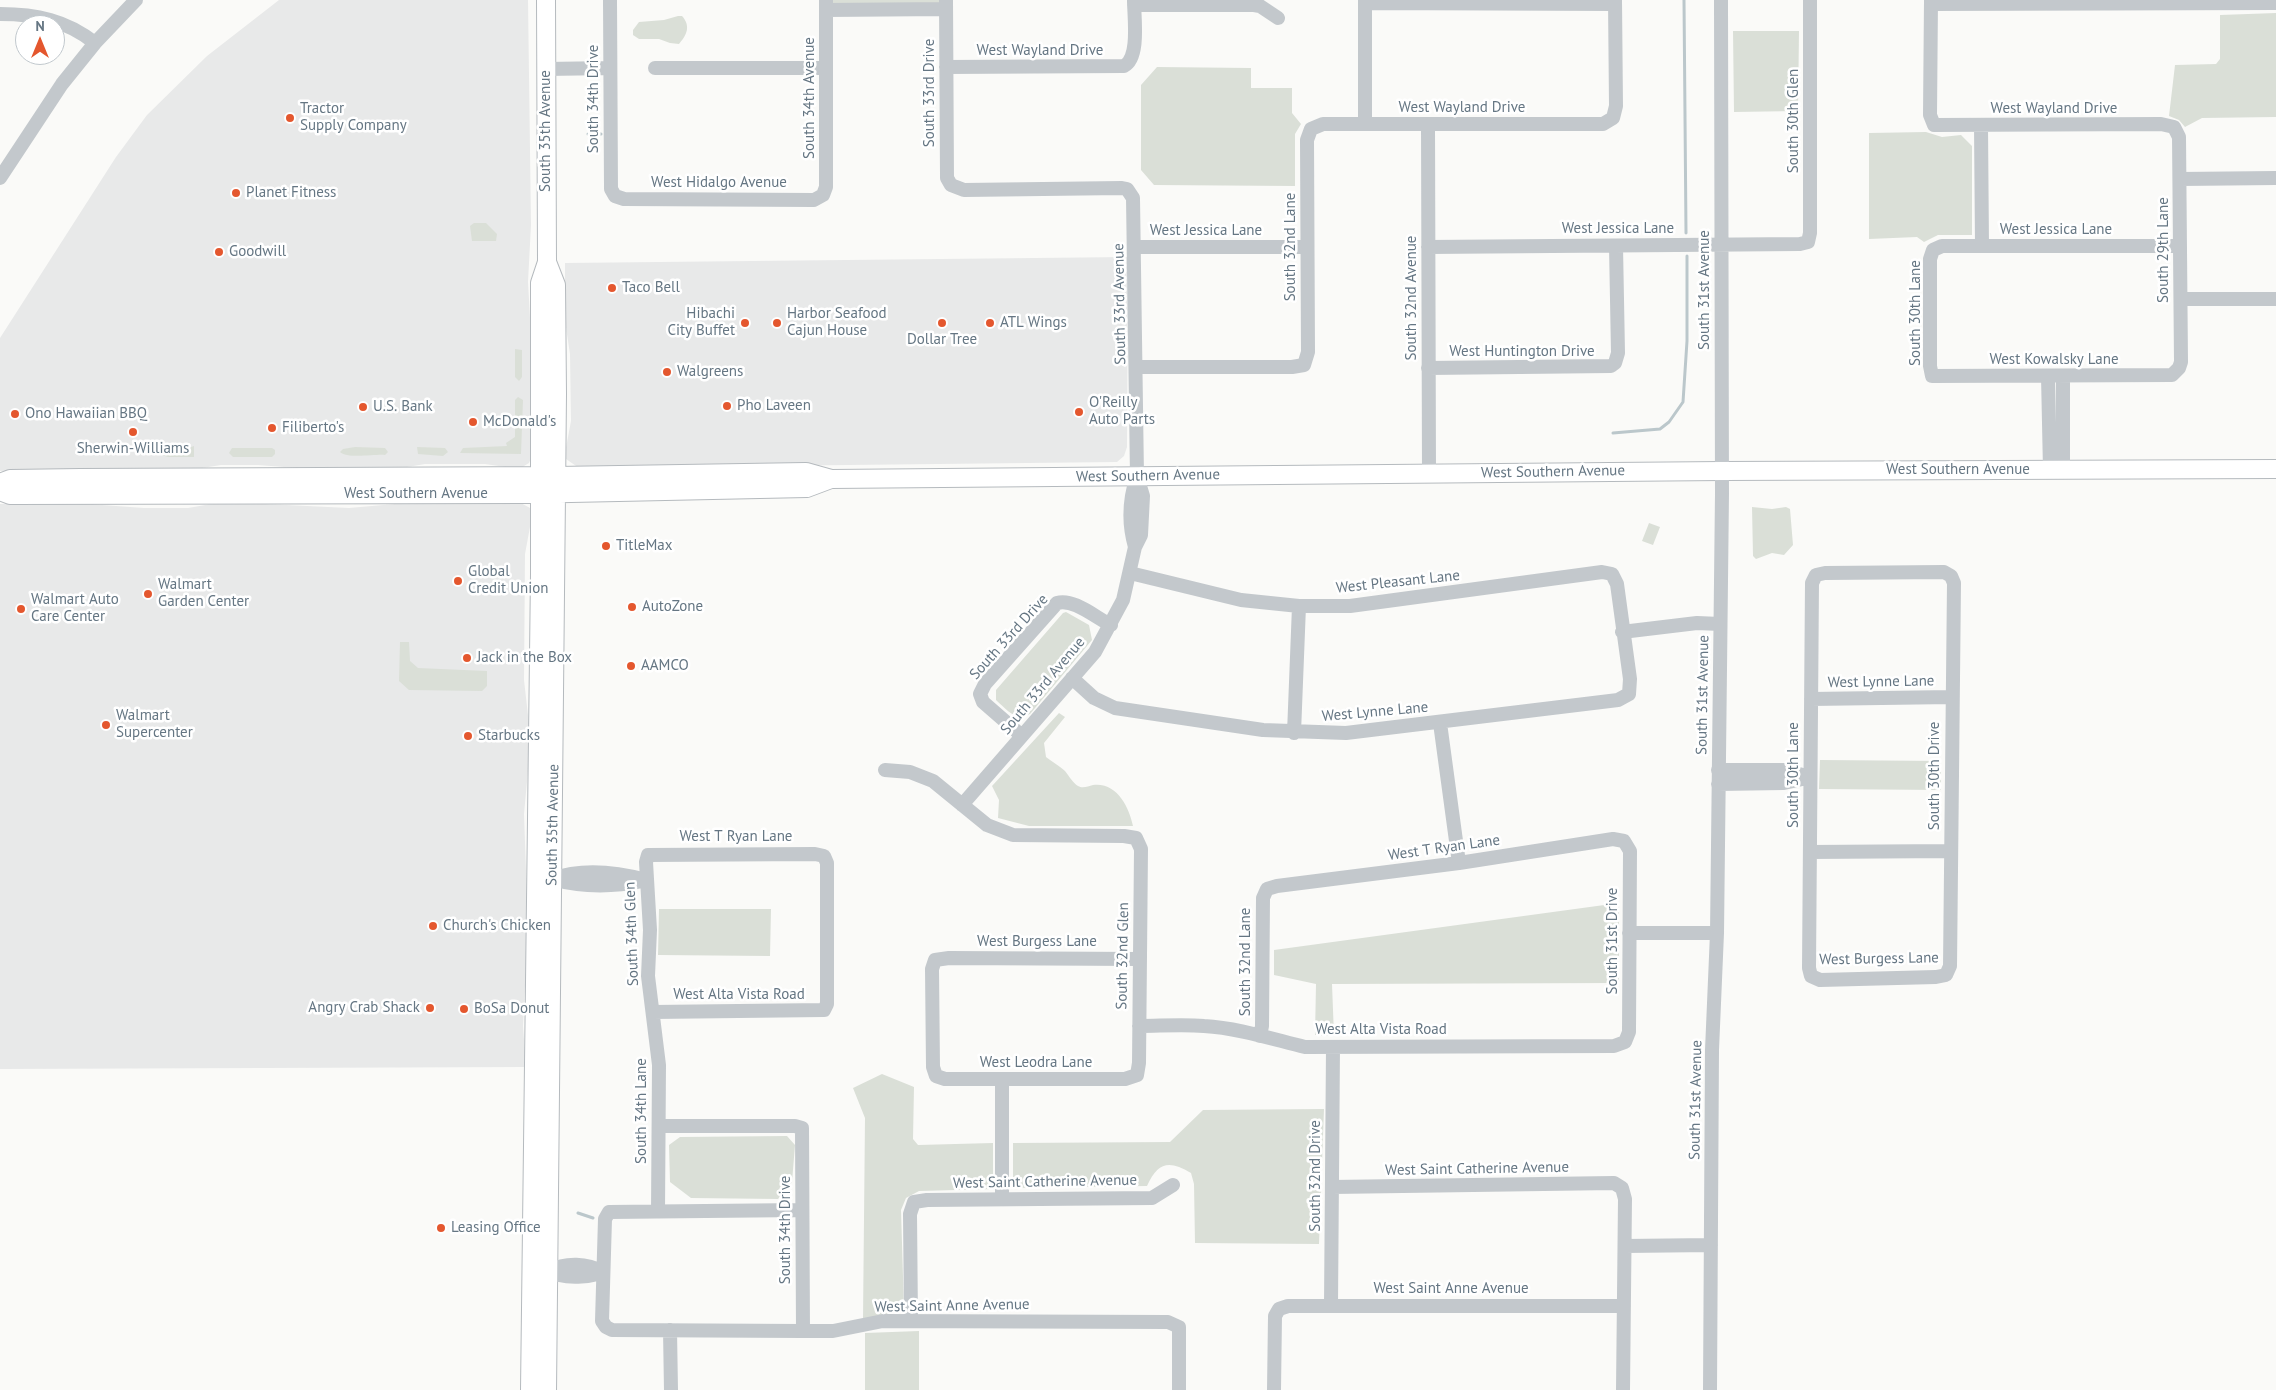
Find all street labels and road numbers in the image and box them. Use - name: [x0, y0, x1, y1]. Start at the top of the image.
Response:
- street label: South 34th Avenue: [801, 37, 819, 159]
- street label: South 33rd Drive: [921, 39, 939, 147]
- street label: West Wayland Drive: [977, 42, 1103, 60]
- street label: South 34th Drive: [585, 45, 603, 153]
- street label: South 30th Glen: [1785, 69, 1803, 173]
- street label: South 35th Avenue: [537, 70, 555, 192]
- street label: West Wayland Drive: [1399, 99, 1525, 117]
- street label: West Wayland Drive: [1991, 100, 2117, 118]
- street label: West Hidalgo Avenue: [651, 174, 787, 192]
- street label: South 32nd Lane: [1282, 193, 1300, 301]
- street label: South 29th Lane: [2155, 197, 2173, 303]
- street label: West Jessica Lane: [1562, 220, 1674, 238]
- street label: West Jessica Lane: [2000, 221, 2112, 239]
- street label: West Jessica Lane: [1150, 222, 1262, 240]
- street label: South 31st Avenue: [1696, 230, 1714, 350]
- street label: South 32nd Avenue: [1403, 236, 1421, 360]
- street label: South 33rd Avenue: [1110, 243, 1130, 365]
- street label: South 30th Lane: [1907, 260, 1925, 366]
- street label: West Huntington Drive: [1449, 343, 1595, 361]
- street label: West Kowalsky Lane: [1989, 351, 2119, 369]
- street label: West Southern Avenue: [1886, 461, 2030, 479]
- street label: West Southern Avenue: [1481, 462, 1625, 482]
- street label: West Southern Avenue: [1076, 466, 1220, 486]
- street label: West Southern Avenue: [344, 485, 488, 503]
- street label: West Pleasant Lane: [1335, 567, 1461, 597]
- street label: South 33rd Drive: [966, 591, 1052, 683]
- street label: South 33rd Avenue: [997, 634, 1089, 738]
- street label: South 31st Avenue: [1693, 635, 1713, 755]
- street label: West Lynne Lane: [1827, 672, 1935, 692]
- street label: West Lynne Lane: [1321, 698, 1429, 726]
- street label: South 30th Lane: [1785, 722, 1803, 828]
- street label: South 30th Drive: [1926, 722, 1944, 830]
- street label: South 35th Avenue: [543, 764, 563, 886]
- street label: West T Ryan Lane: [680, 828, 792, 846]
- street label: West T Ryan Lane: [1387, 831, 1501, 865]
- street label: South 34th Glen: [621, 882, 643, 986]
- street label: South 31st Drive: [1604, 888, 1622, 994]
- street label: South 32nd Glen: [1113, 902, 1133, 1010]
- street label: South 32nd Lane: [1237, 908, 1255, 1016]
- street label: West Burgess Lane: [977, 933, 1097, 951]
- street label: West Burgess Lane: [1819, 949, 1939, 969]
- street label: West Alta Vista Road: [673, 986, 805, 1004]
- street label: West Alta Vista Road: [1315, 1021, 1447, 1039]
- street label: South 31st Avenue: [1686, 1040, 1706, 1160]
- street label: West Leodra Lane: [980, 1054, 1092, 1072]
- street label: South 34th Lane: [633, 1058, 651, 1164]
- street label: South 32nd Drive: [1307, 1120, 1325, 1232]
- street label: West Saint Catherine Avenue: [1385, 1158, 1569, 1180]
- street label: West Saint Catherine Avenue: [953, 1171, 1137, 1193]
- street label: South 34th Drive: [777, 1176, 795, 1284]
- street label: West Saint Anne Avenue: [1373, 1280, 1529, 1298]
- street label: West Saint Anne Avenue: [874, 1296, 1030, 1316]

